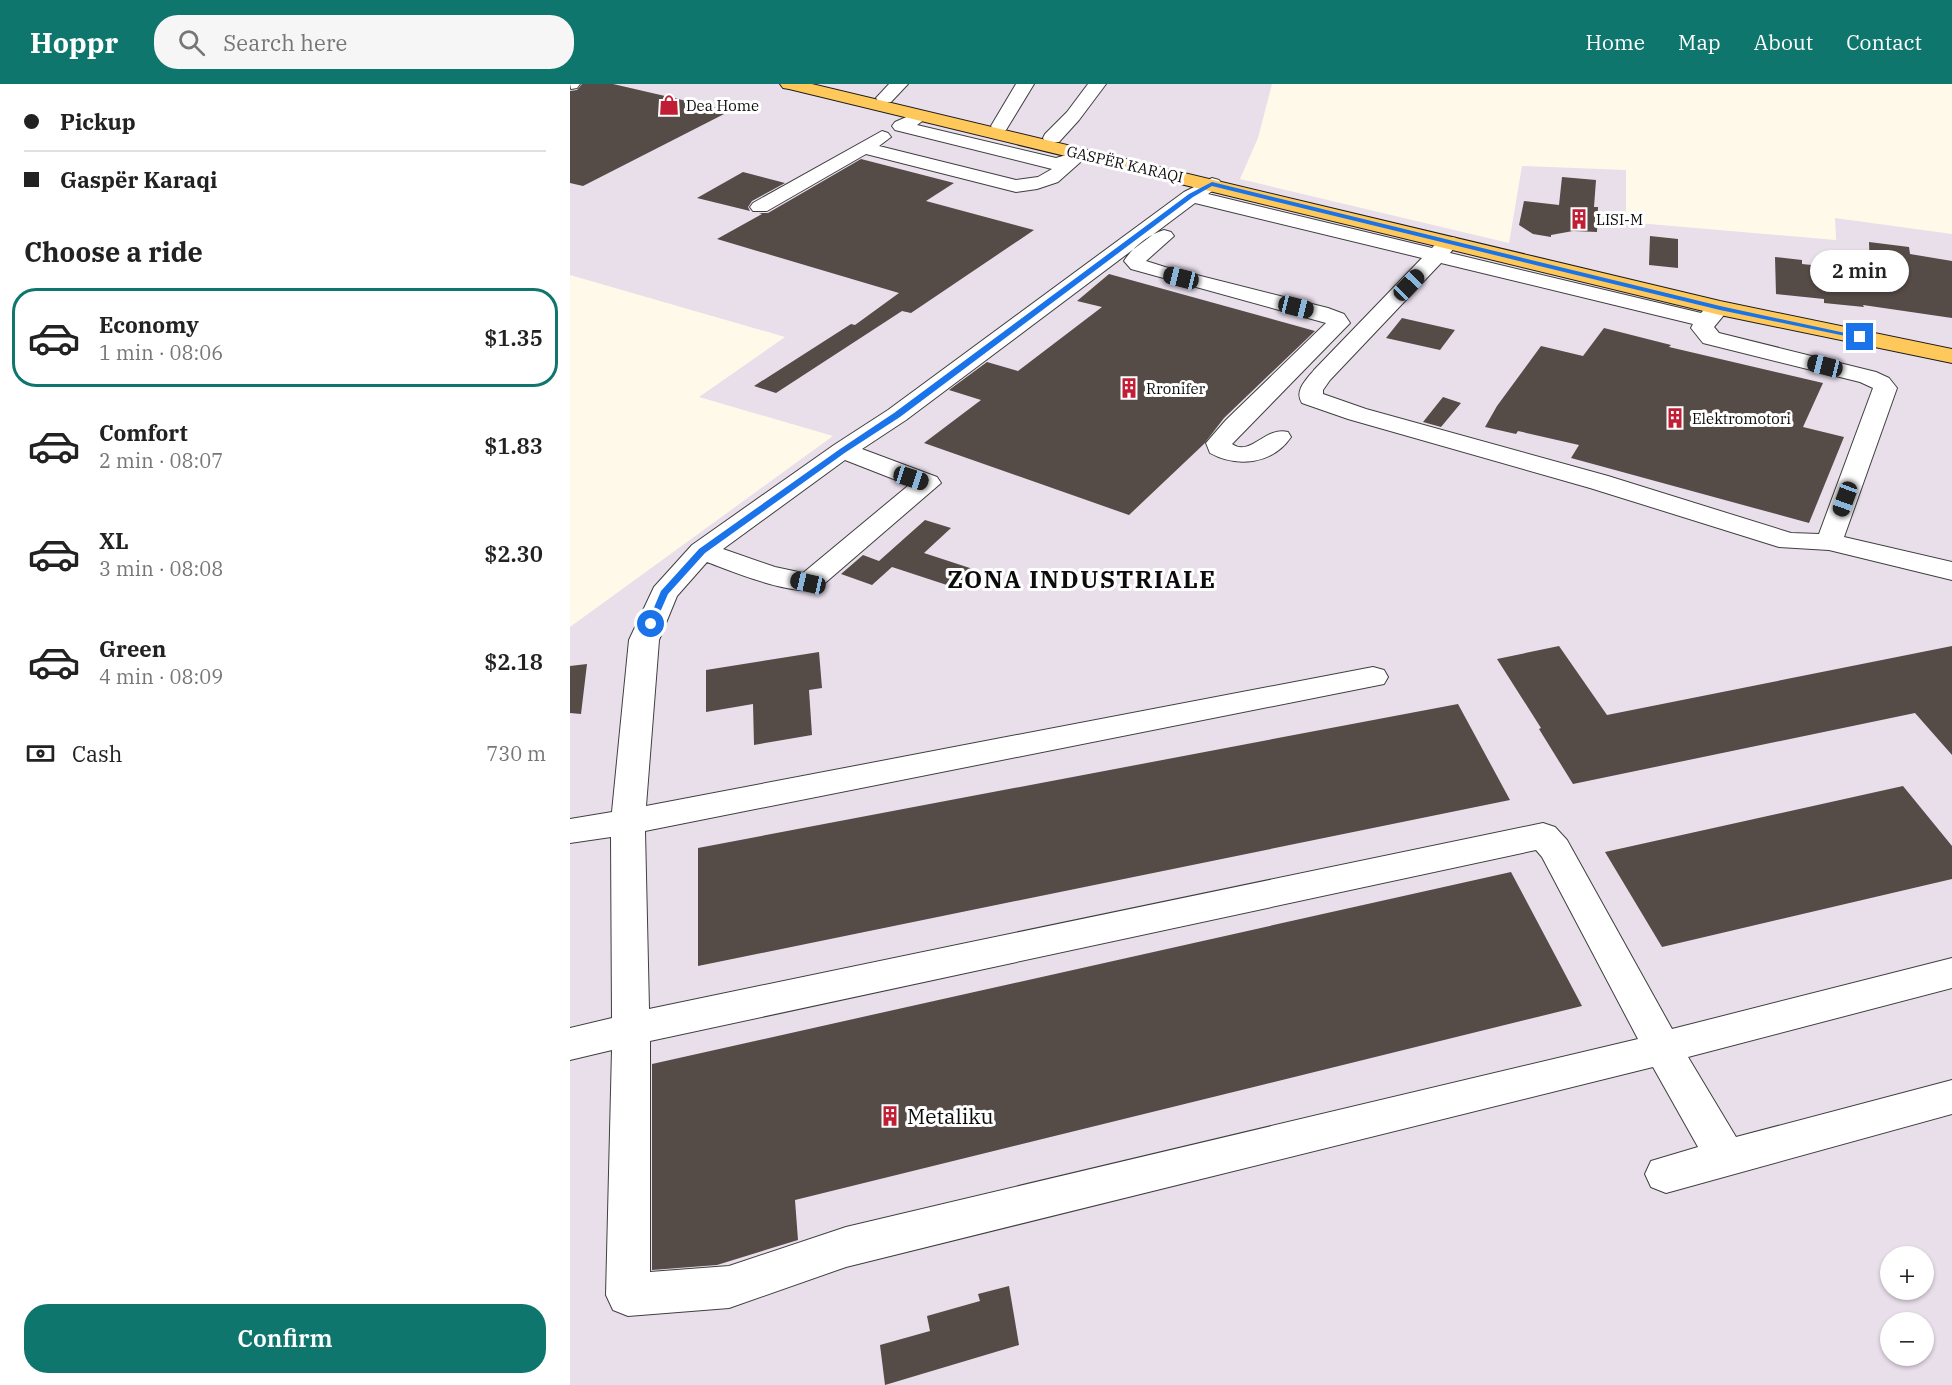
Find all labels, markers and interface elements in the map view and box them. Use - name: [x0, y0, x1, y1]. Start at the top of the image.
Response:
- search box: [154, 15, 574, 69]
- text: Hoppr: [30, 24, 118, 61]
- icon: search: [175, 26, 208, 59]
- text: Search here: [223, 28, 347, 57]
- text: Home: [1585, 28, 1645, 56]
- text: Map: [1678, 28, 1721, 56]
- text: About: [1754, 28, 1813, 56]
- text: Contact: [1846, 28, 1922, 56]
- shop icon: Dea Home: [657, 93, 681, 117]
- place label: Dea Home: [686, 96, 759, 115]
- text: Pickup: [60, 107, 136, 136]
- street label: GASPËR KARAQI: [1065, 141, 1185, 187]
- text: Gaspër Karaqi: [60, 165, 217, 194]
- building icon: LISI-M: [1567, 207, 1591, 231]
- place label: LISI-M: [1596, 210, 1643, 229]
- text: Choose a ride: [24, 234, 203, 269]
- callout: 2 min: [1810, 250, 1910, 292]
- text: 2 min: [1832, 257, 1887, 284]
- car: [1161, 265, 1201, 291]
- car: [1390, 266, 1428, 304]
- car: [1276, 294, 1316, 320]
- text: Economy: [99, 310, 199, 339]
- icon: car: [27, 311, 81, 365]
- text: $1.35: [484, 323, 543, 352]
- route end: [1846, 323, 1873, 350]
- text: 1 min · 08:06: [99, 339, 223, 366]
- car: [1805, 353, 1845, 379]
- building icon: Rronifer: [1117, 376, 1141, 400]
- place label: Rronifer: [1146, 379, 1206, 398]
- building icon: Elektromotori: [1663, 406, 1687, 430]
- place label: Elektromotori: [1692, 409, 1791, 428]
- text: Comfort: [99, 418, 188, 447]
- icon: car: [27, 419, 81, 473]
- text: $1.83: [484, 431, 543, 460]
- text: 2 min · 08:07: [99, 447, 223, 474]
- car: [891, 464, 931, 492]
- car: [1830, 479, 1860, 519]
- text: XL: [99, 526, 129, 555]
- icon: car: [27, 527, 81, 581]
- text: $2.30: [484, 539, 543, 568]
- text: 3 min · 08:08: [99, 555, 223, 582]
- district label: ZONA INDUSTRIALE: [947, 563, 1217, 595]
- car: [788, 570, 828, 596]
- route start: [637, 610, 664, 637]
- text: Green: [99, 634, 166, 663]
- icon: car: [27, 635, 81, 689]
- text: $2.18: [484, 647, 543, 676]
- text: 4 min · 08:09: [99, 663, 223, 690]
- icon: cash: [24, 737, 57, 770]
- text: Cash: [72, 739, 123, 768]
- text: 730 m: [486, 740, 546, 767]
- place label: Metaliku: [907, 1102, 993, 1130]
- building icon: Metaliku: [878, 1104, 902, 1128]
- map controls: [1880, 1246, 1934, 1366]
- button: +: [1880, 1246, 1934, 1300]
- button: Confirm: [24, 1304, 546, 1373]
- button: −: [1880, 1312, 1934, 1366]

